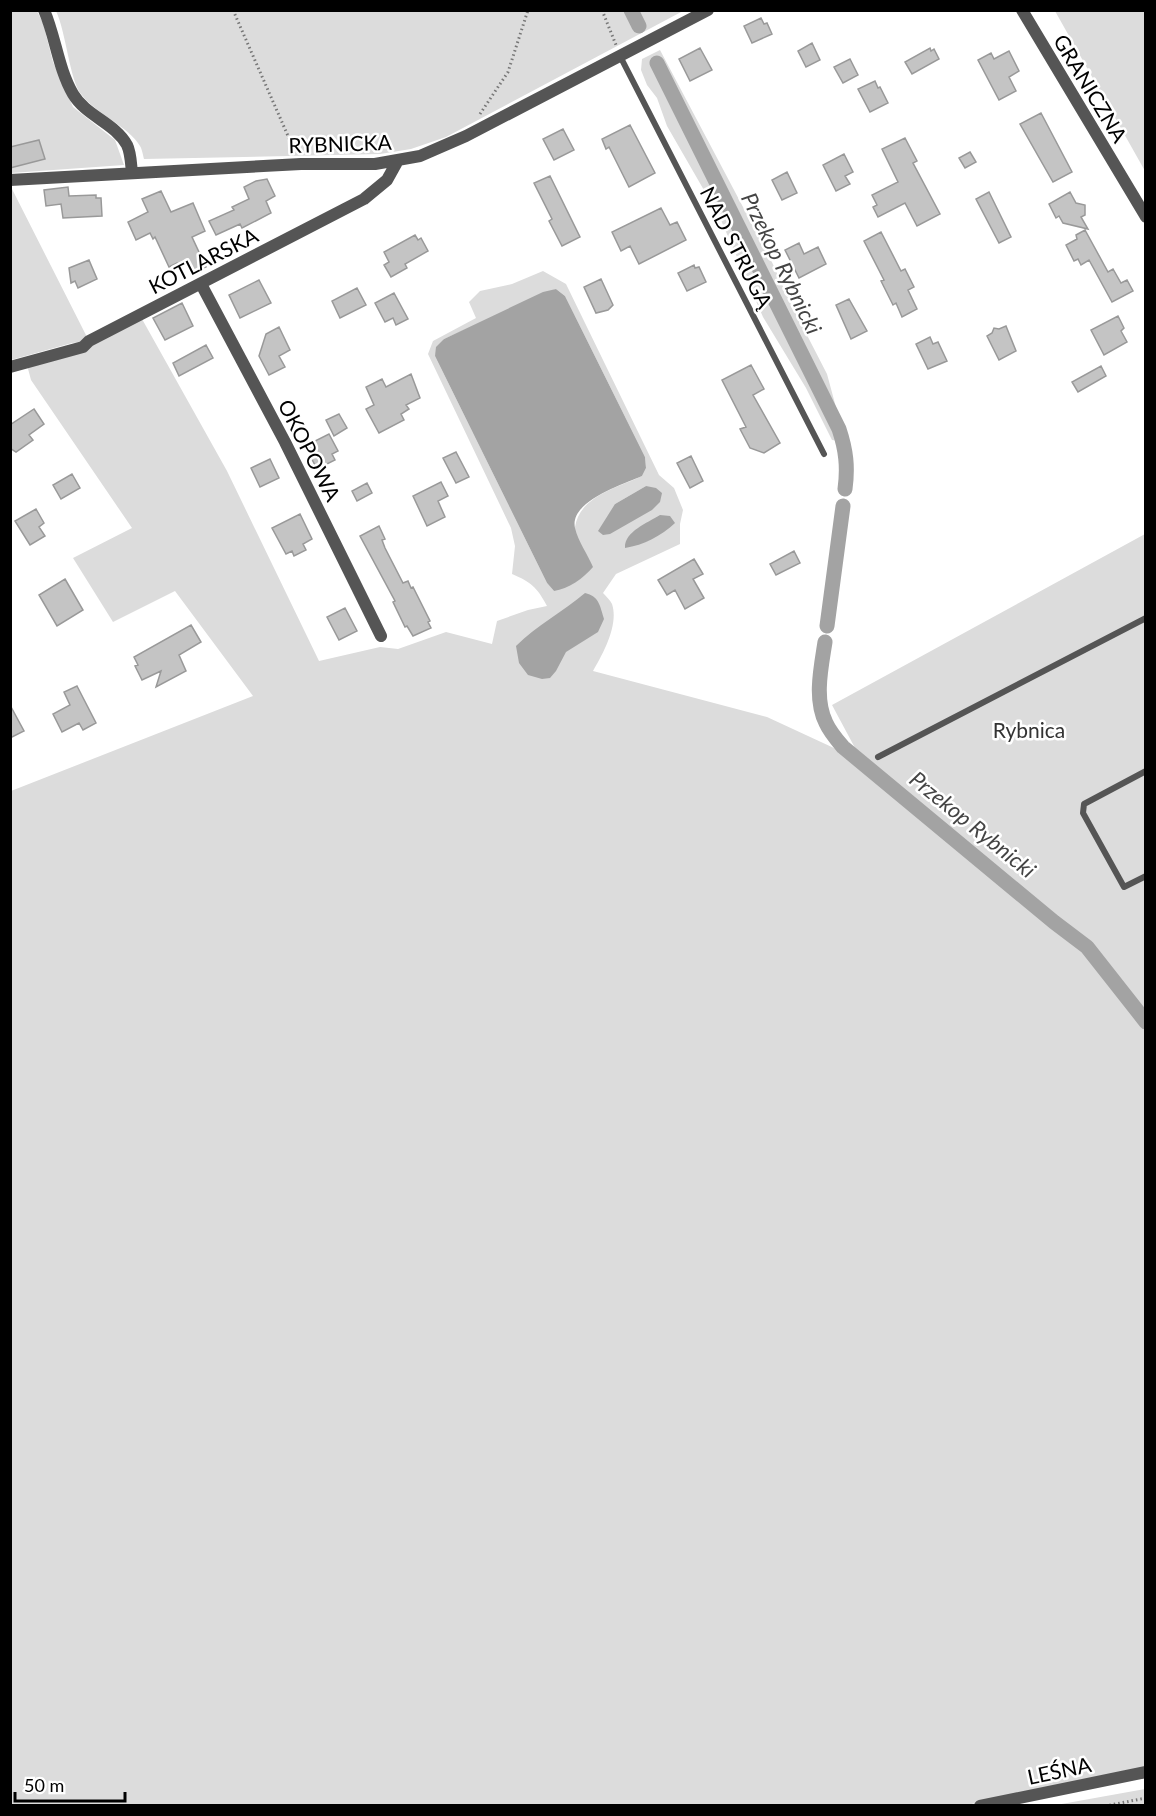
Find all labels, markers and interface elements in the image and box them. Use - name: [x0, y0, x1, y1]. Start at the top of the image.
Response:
- street label: GRANICZNA: [1049, 29, 1133, 147]
- street label: RYBNICKA: [288, 129, 393, 157]
- street label: NAD STRUGĄ: [696, 182, 779, 313]
- water label: Przekop Rybnicki: [736, 188, 828, 338]
- street label: KOTLARSKA: [144, 221, 262, 298]
- street label: OKOPOWA: [274, 395, 347, 506]
- park label: Rybnica: [993, 717, 1065, 742]
- water label: Przekop Rybnicki: [905, 765, 1041, 883]
- street label: LEŚNA: [1025, 1751, 1094, 1789]
- scale bar: [15, 1765, 124, 1803]
- text: 50 m: [24, 1774, 64, 1796]

